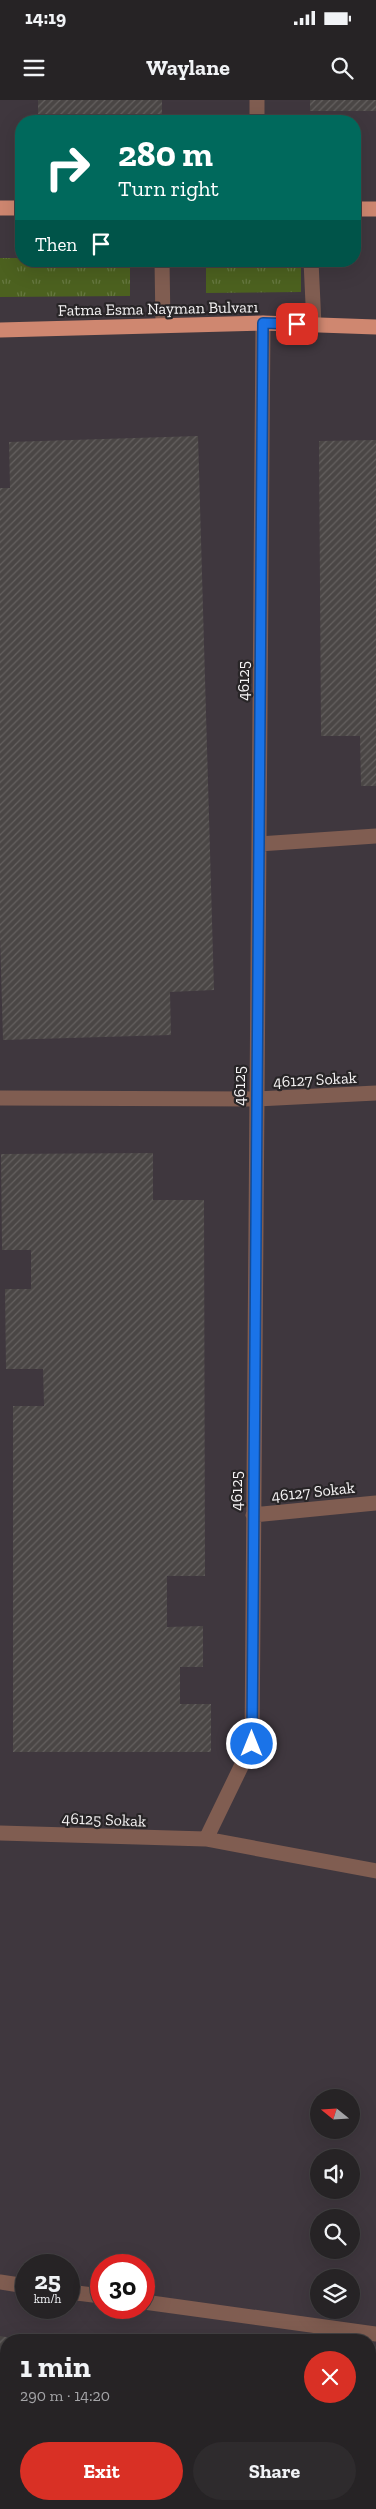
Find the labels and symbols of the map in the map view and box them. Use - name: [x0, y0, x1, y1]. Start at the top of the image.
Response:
- street label: Fatma Esma Nayman Bulvarı: [58, 297, 259, 320]
- pin: [276, 303, 318, 345]
- street label: 46125: [234, 661, 253, 701]
- street label: 46125: [230, 1066, 249, 1106]
- street label: 46127 Sokak: [273, 1068, 358, 1091]
- street label: 46125: [227, 1471, 246, 1511]
- street label: 46127 Sokak: [270, 1478, 356, 1505]
- position arrow: [225, 1717, 277, 1769]
- street label: 46125 Sokak: [61, 1809, 147, 1830]
- north arrow: [310, 2089, 360, 2139]
- speed limit sign: 30: [90, 2254, 155, 2319]

